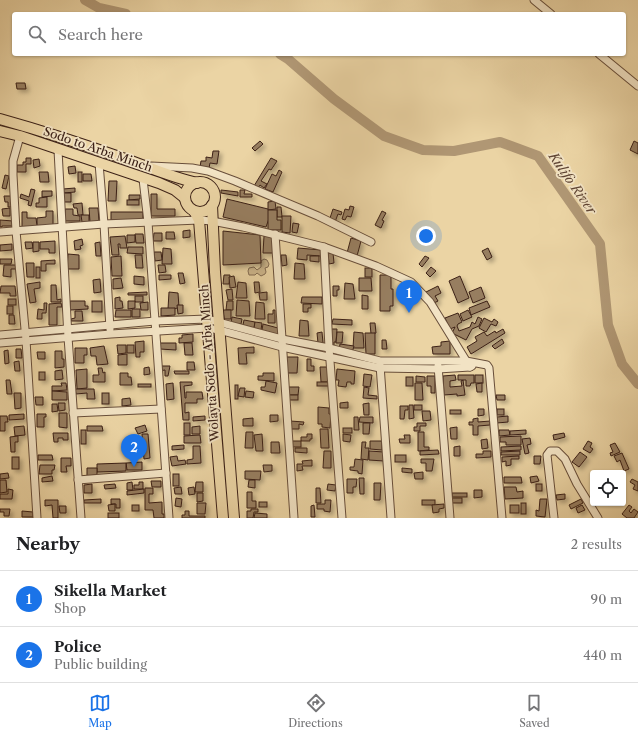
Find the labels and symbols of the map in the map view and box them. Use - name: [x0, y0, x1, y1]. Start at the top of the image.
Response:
- street label: Sodo to Arba Minch: [41, 123, 155, 175]
- water label: Kulifo River: [545, 148, 601, 218]
- your location: [416, 226, 436, 246]
- pin: 1: [396, 280, 422, 313]
- street label: Wolayta Sodo - Arba Minch: [196, 283, 222, 443]
- pin: 2: [121, 434, 147, 467]

